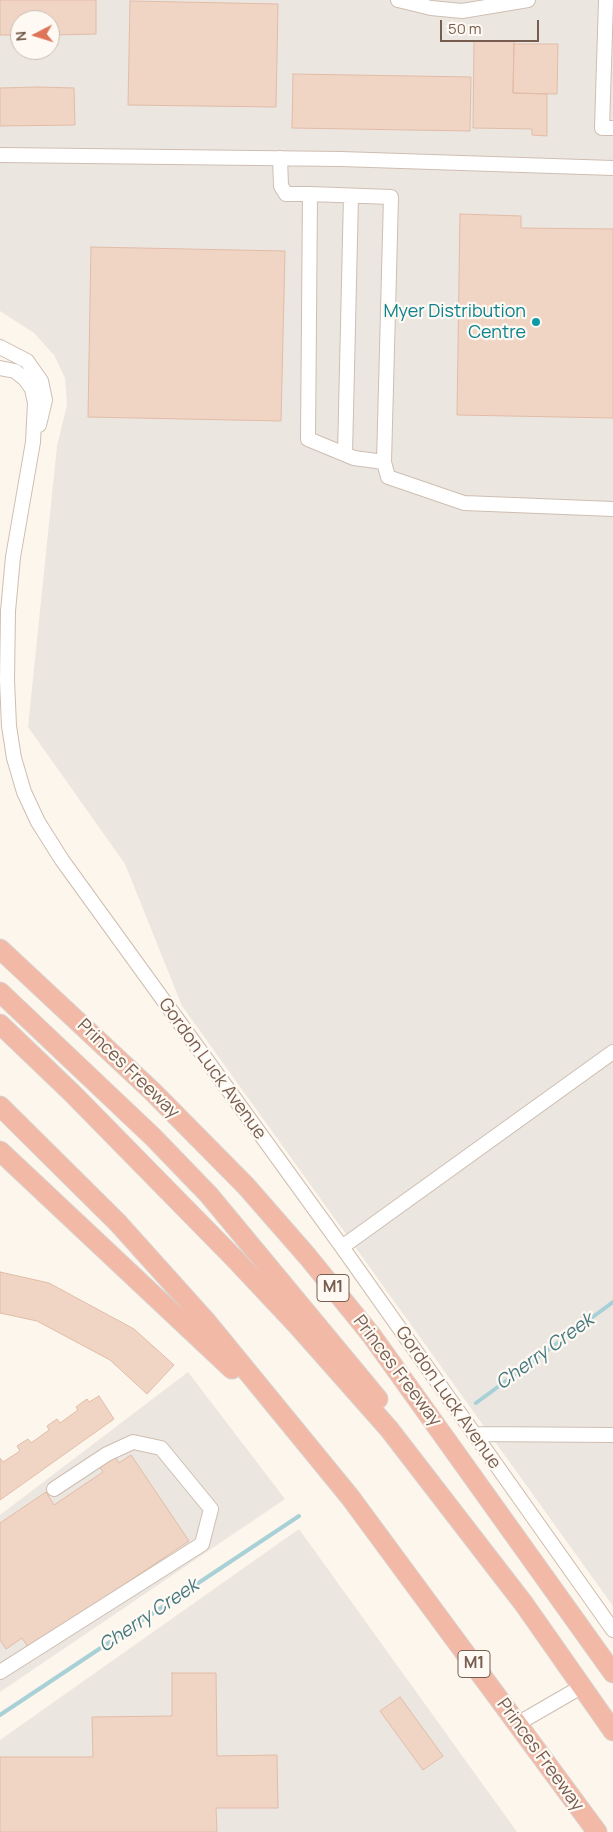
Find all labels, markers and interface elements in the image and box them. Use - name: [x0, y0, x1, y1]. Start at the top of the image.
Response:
- north arrow: [10, 10, 60, 60]
- scale bar: [443, 10, 542, 42]
- text: 50 m: [448, 18, 482, 39]
- text: N: [11, 30, 30, 42]
- place label: Myer Distribution Centre: [383, 301, 526, 344]
- marker: Myer Distribution Centre: [530, 316, 542, 328]
- street label: Gordon Luck Avenue: [154, 994, 270, 1144]
- street label: Princes Freeway: [72, 1015, 184, 1123]
- road number: M1: [317, 1275, 349, 1302]
- water label: Cherry Creek: [492, 1309, 598, 1395]
- street label: Princes Freeway: [348, 1311, 446, 1431]
- street label: Gordon Luck Avenue: [391, 1322, 505, 1474]
- water label: Cherry Creek: [95, 1574, 203, 1658]
- road number: M1: [458, 1650, 490, 1678]
- street label: Princes Freeway: [492, 1695, 588, 1815]

